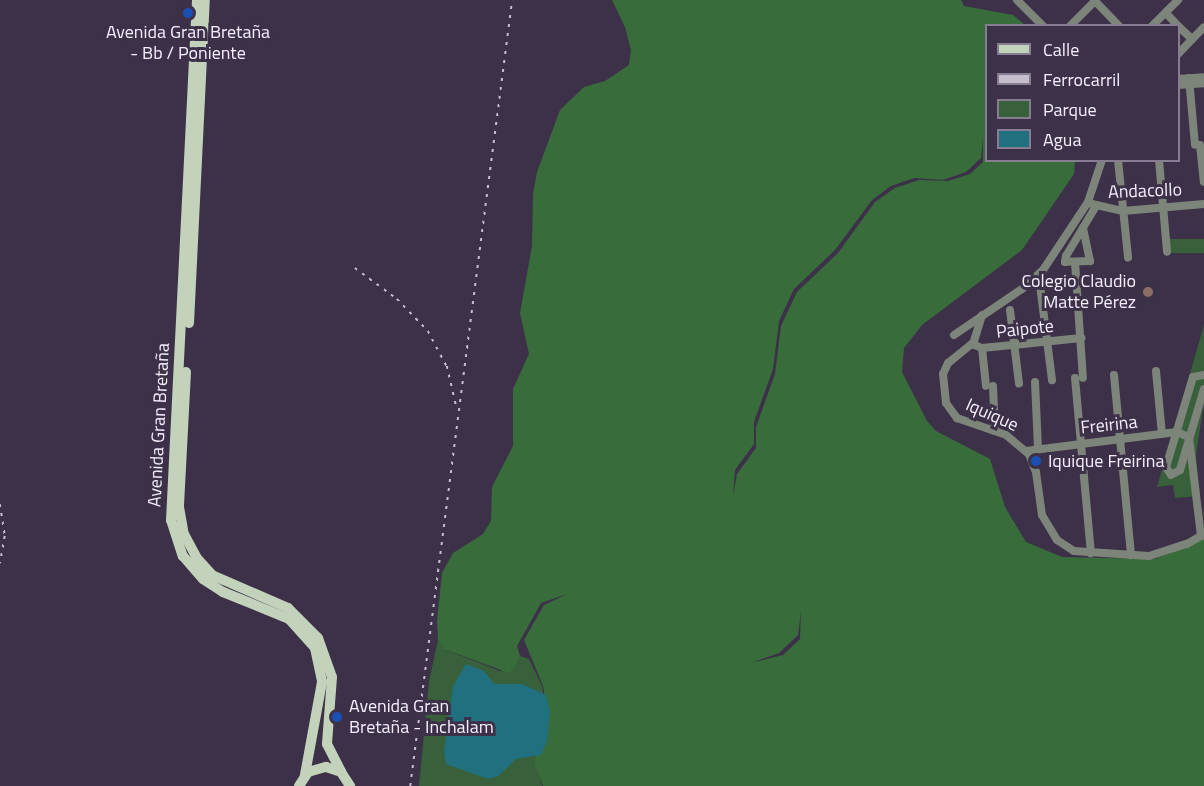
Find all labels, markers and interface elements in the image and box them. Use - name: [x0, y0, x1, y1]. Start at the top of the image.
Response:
- marker: Avenida Gran Bretaña - Bb / Poniente: [181, 6, 195, 20]
- place label: Avenida Gran Bretaña - Bb / Poniente: [106, 22, 270, 64]
- legend: [985, 24, 1180, 162]
- text: Calle: [1043, 36, 1079, 63]
- text: Ferrocarril: [1043, 66, 1120, 93]
- text: Parque: [1043, 96, 1097, 123]
- text: Agua: [1043, 126, 1081, 153]
- street label: Andacollo: [1108, 179, 1182, 203]
- place label: Colegio Claudio Matte Pérez: [1021, 271, 1136, 314]
- marker: Colegio Claudio Matte Pérez: [1141, 285, 1155, 299]
- street label: Paipote: [995, 315, 1055, 343]
- street label: Avenida Gran Bretaña: [144, 342, 174, 508]
- street label: Iquique: [962, 394, 1022, 436]
- street label: Freirina: [1080, 411, 1138, 439]
- place label: Iquique Freirina: [1048, 450, 1164, 472]
- marker: Iquique Freirina: [1029, 454, 1043, 468]
- place label: Avenida Gran Bretaña - Inchalam: [349, 696, 494, 738]
- marker: Avenida Gran Bretaña - Inchalam: [330, 710, 344, 724]

